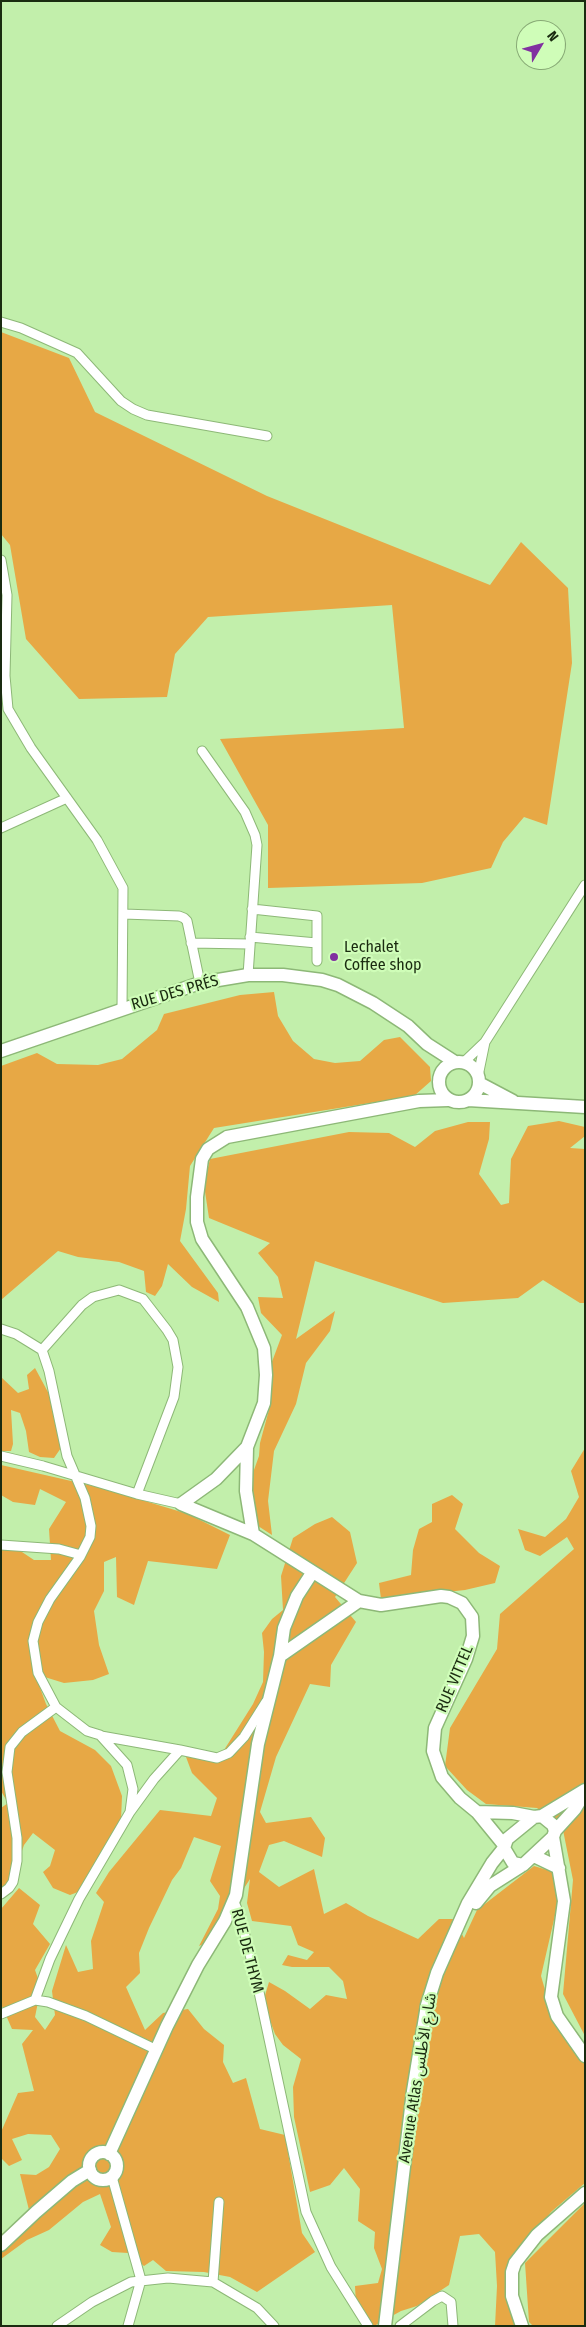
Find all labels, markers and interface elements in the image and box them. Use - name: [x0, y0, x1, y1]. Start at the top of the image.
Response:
- north arrow: [516, 20, 566, 70]
- text: N: [543, 28, 562, 45]
- place label: Lechalet Coffee shop: [344, 938, 422, 976]
- marker: Lechalet Coffee shop: [328, 951, 340, 963]
- street label: RUE DES PRÉS: [129, 971, 221, 1015]
- street label: RUE VITTEL: [432, 1643, 478, 1715]
- street label: RUE DE THYM: [227, 1907, 267, 1995]
- street label: Avenue Atlas شارع الأطلس: [395, 1992, 441, 2164]

